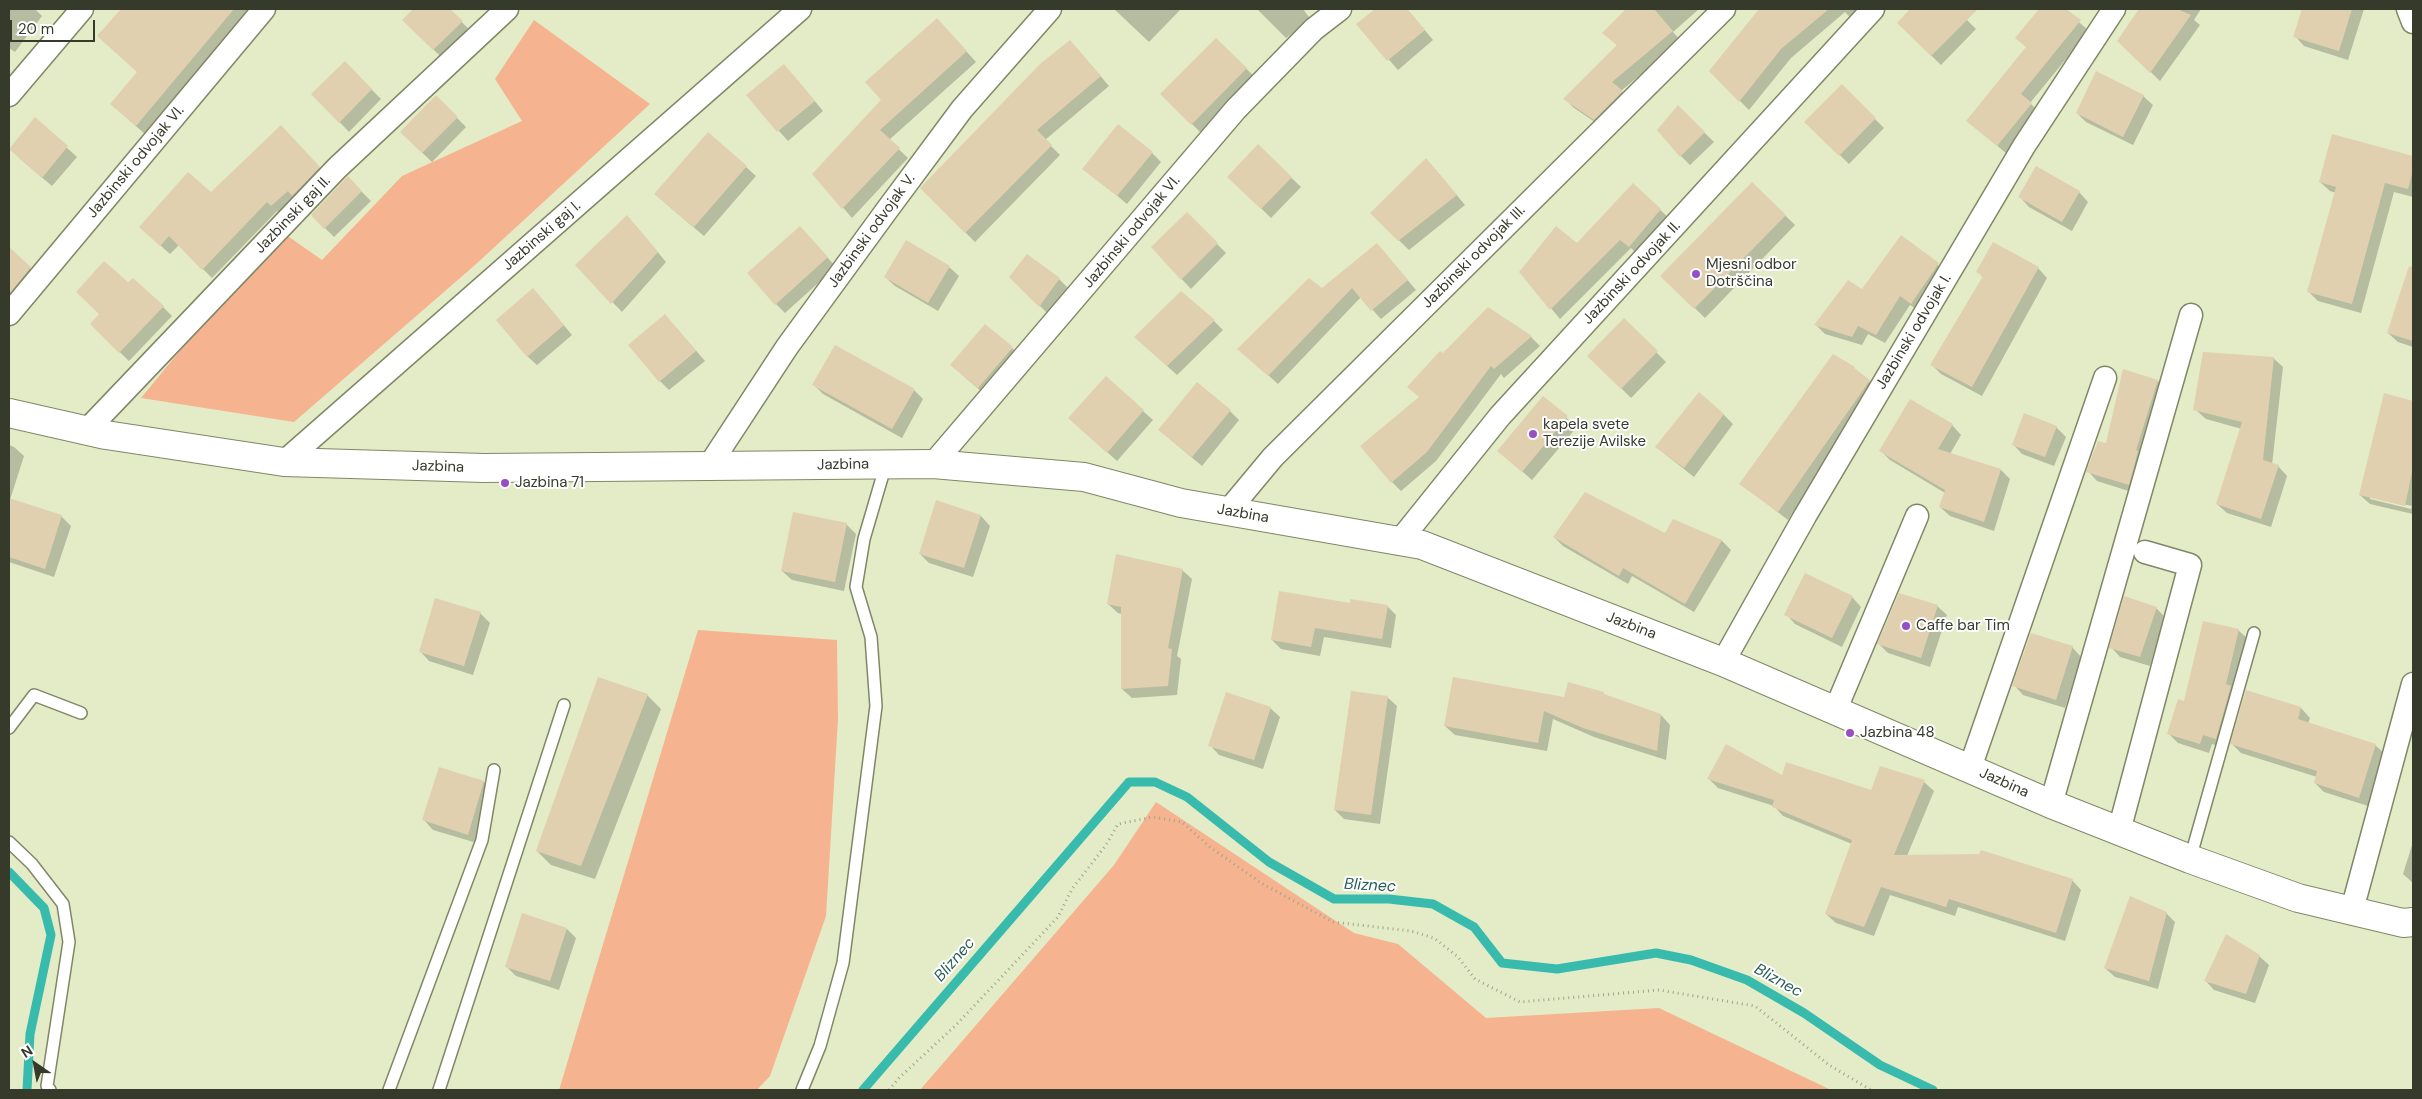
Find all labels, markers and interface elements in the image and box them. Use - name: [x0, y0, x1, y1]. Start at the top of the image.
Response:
- scale bar: [12, 10, 98, 42]
- text: 20 m: [18, 19, 54, 39]
- street label: Jazbinski odvojak VI.: [84, 102, 188, 222]
- street label: Jazbinski odvojak V.: [825, 170, 919, 292]
- street label: Jazbinski gaj II.: [251, 172, 335, 258]
- street label: Jazbinski odvojak VI.: [1080, 172, 1184, 292]
- street label: Jazbinski gaj I.: [499, 197, 585, 275]
- street label: Jazbinski odvojak III.: [1419, 202, 1529, 312]
- street label: Jazbinski odvojak II.: [1579, 218, 1685, 328]
- place label: Mjesni odbor Dotrščina: [1706, 256, 1797, 291]
- marker: Mjesni odbor Dotrščina: [1690, 268, 1702, 280]
- street label: Jazbinski odvojak I.: [1872, 271, 1956, 393]
- place label: kapela svete Terezije Avilske: [1543, 416, 1646, 451]
- marker: kapela svete Terezije Avilske: [1527, 428, 1539, 440]
- street label: Jazbina: [817, 456, 869, 474]
- street label: Jazbina: [412, 457, 464, 477]
- place label: Jazbina 71: [515, 474, 584, 492]
- marker: Jazbina 71: [499, 477, 511, 489]
- street label: Jazbina: [1216, 501, 1270, 527]
- street label: Jazbina: [1603, 608, 1659, 644]
- place label: Caffe bar Tim: [1916, 617, 2010, 635]
- marker: Caffe bar Tim: [1900, 620, 1912, 632]
- place label: Jazbina 48: [1860, 724, 1935, 742]
- marker: Jazbina 48: [1844, 727, 1856, 739]
- street label: Jazbina: [1976, 764, 2032, 802]
- water label: Bliznec: [1344, 875, 1396, 897]
- water label: Bliznec: [931, 934, 979, 986]
- water label: Bliznec: [1751, 960, 1805, 1002]
- north arrow: [10, 1039, 60, 1089]
- text: N: [18, 1041, 36, 1062]

